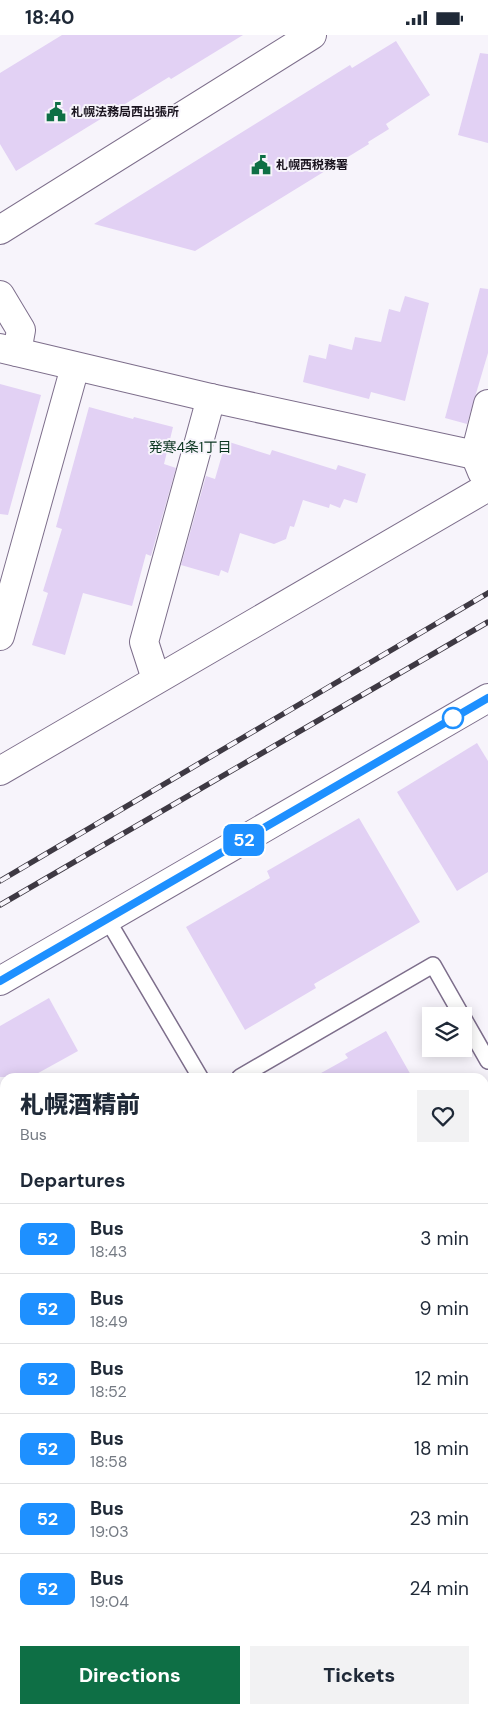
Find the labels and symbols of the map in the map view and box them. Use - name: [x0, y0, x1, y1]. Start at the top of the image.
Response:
- public building icon: 札幌法務局西出張所: [45, 101, 67, 123]
- place label: 札幌法務局西出張所: [71, 104, 179, 120]
- public building icon: 札幌西税務署: [250, 154, 272, 176]
- place label: 札幌西税務署: [276, 157, 348, 173]
- district label: 発寒4条1丁目: [149, 438, 231, 456]
- unlabelled marker: [442, 707, 464, 729]
- line badge: 52: [222, 824, 266, 856]

